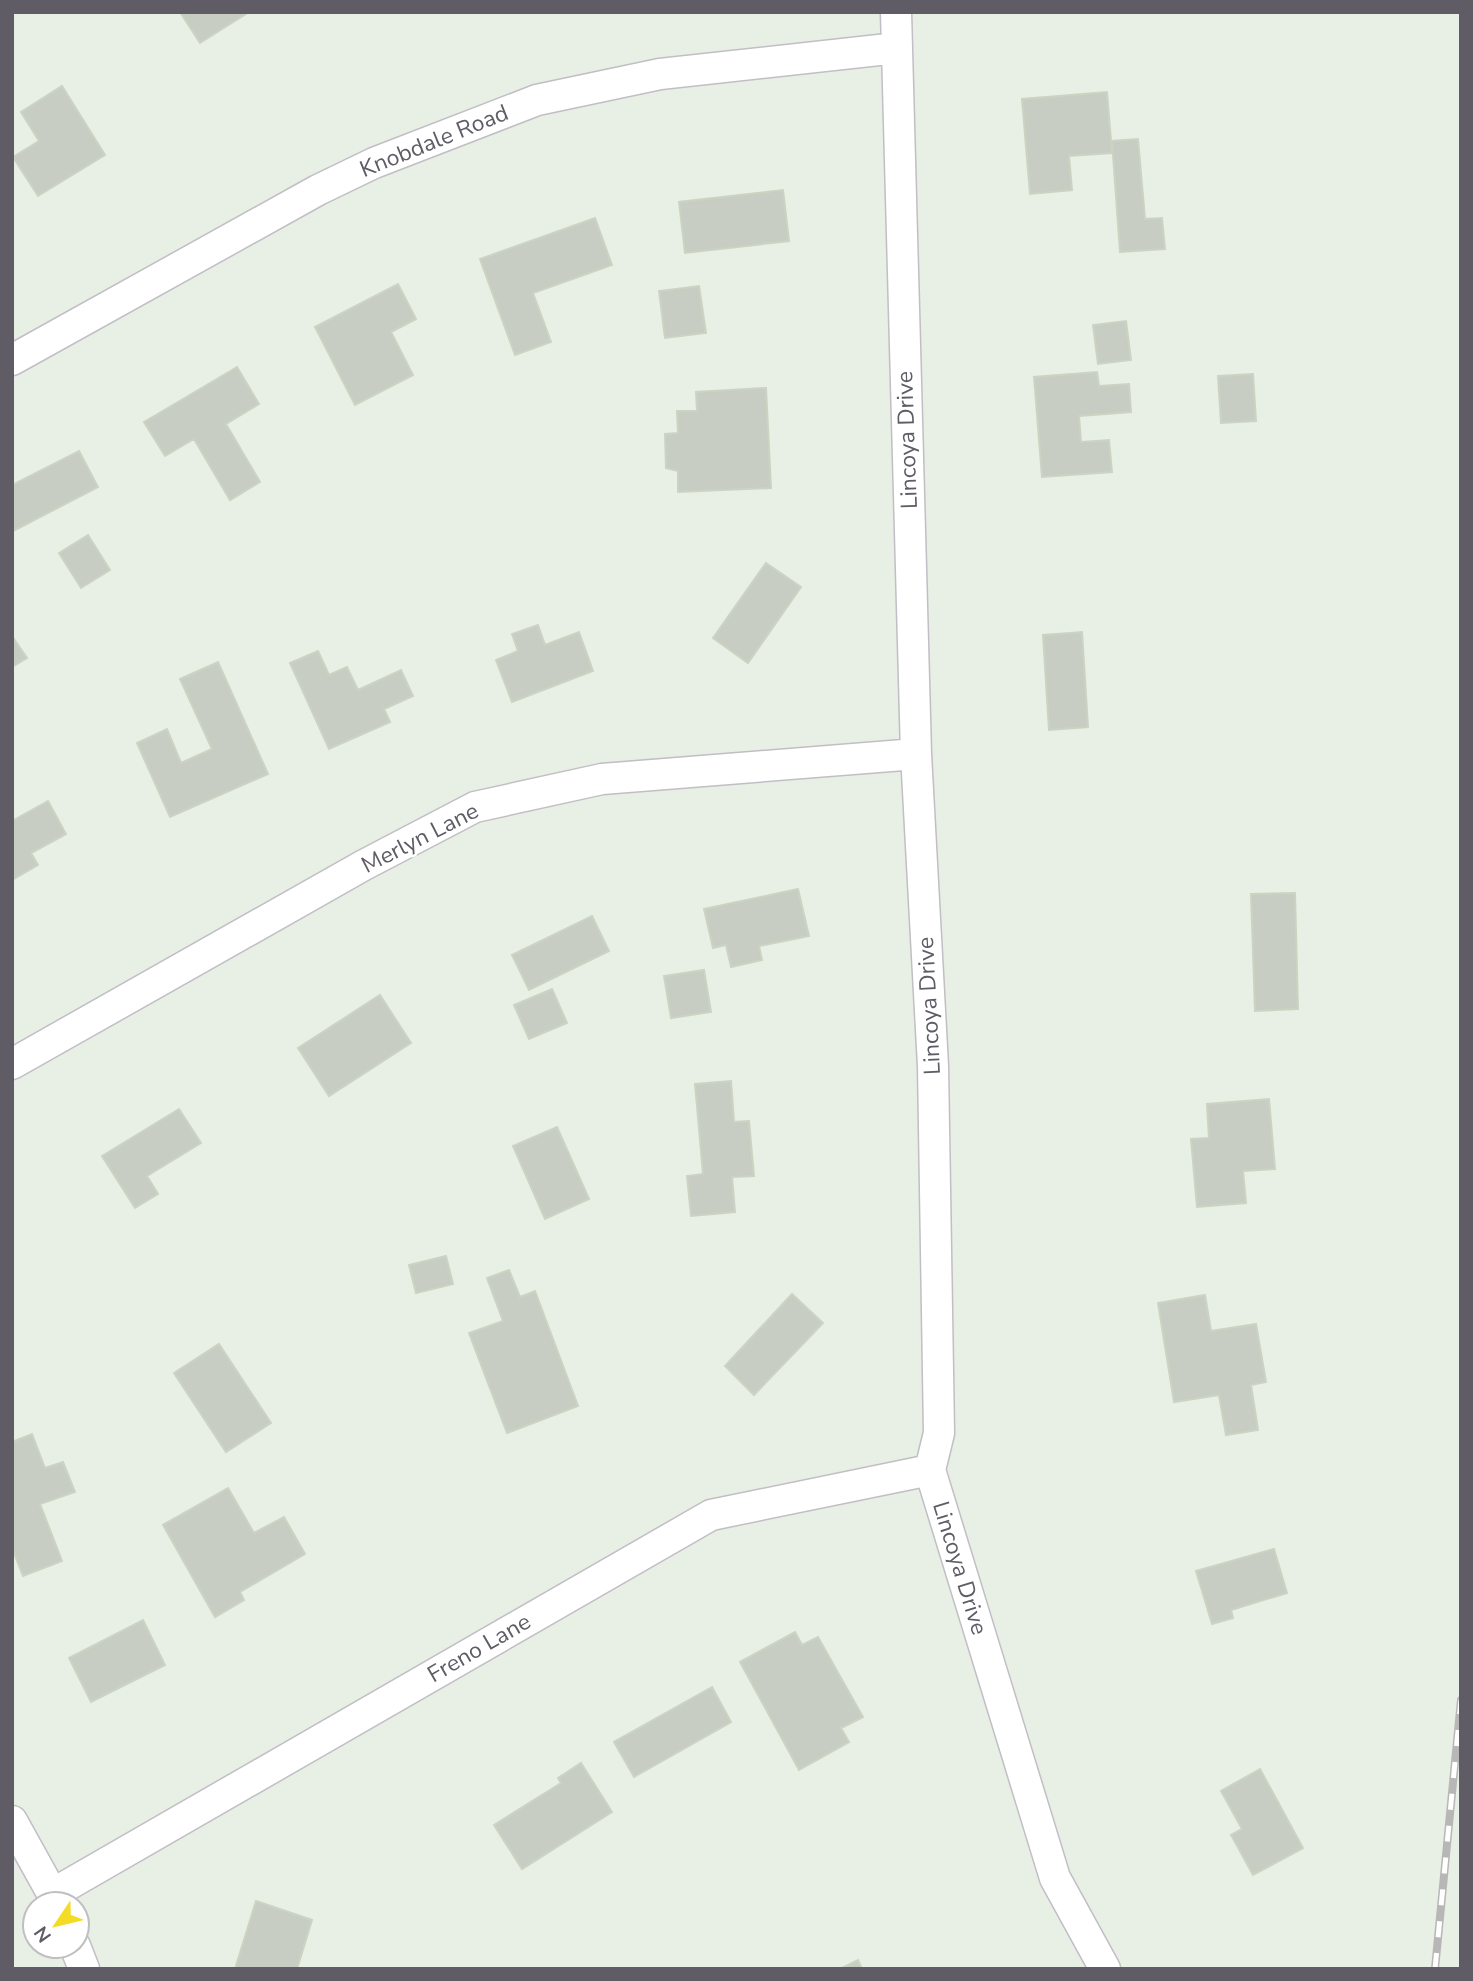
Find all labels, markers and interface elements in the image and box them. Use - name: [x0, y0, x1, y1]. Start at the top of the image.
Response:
- street label: Knobdale Road: [355, 97, 513, 185]
- street label: Lincoya Drive: [889, 370, 925, 510]
- street label: Merlyn Lane: [356, 795, 484, 881]
- street label: Lincoya Drive: [910, 936, 948, 1076]
- street label: Lincoya Drive: [925, 1497, 995, 1639]
- street label: Freno Lane: [422, 1606, 536, 1690]
- north arrow: [21, 1890, 91, 1960]
- text: N: [28, 1921, 58, 1947]

